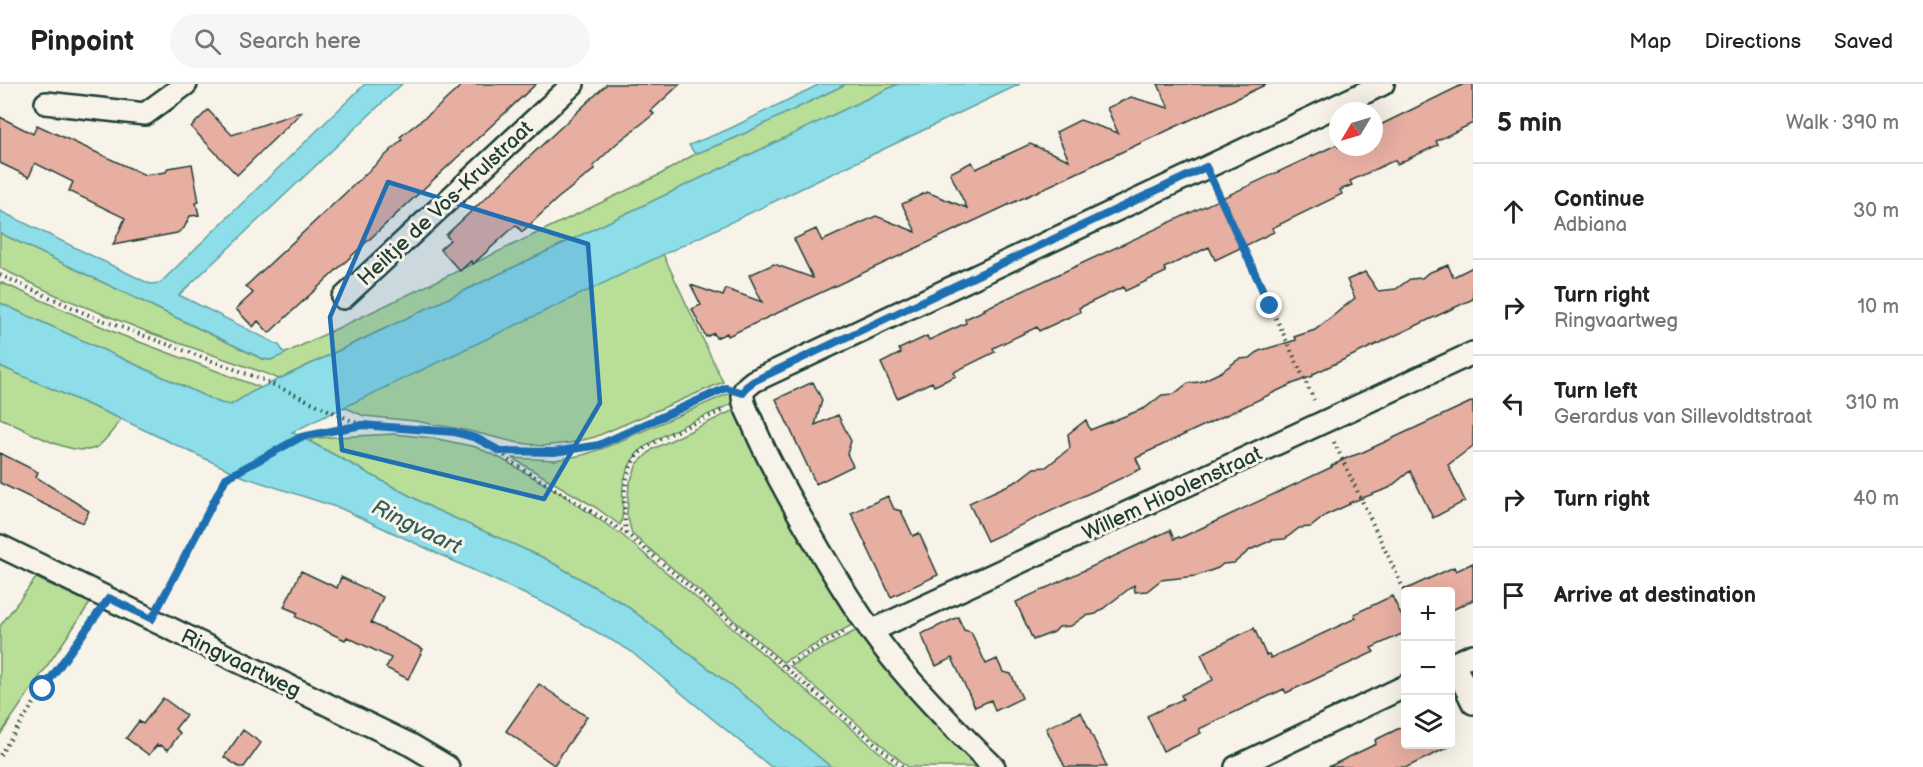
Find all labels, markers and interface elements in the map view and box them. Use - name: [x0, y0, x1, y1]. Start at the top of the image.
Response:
- search box: [170, 14, 590, 68]
- text: Pinpoint: [30, 25, 134, 58]
- icon: search: [191, 25, 224, 58]
- text: Search here: [239, 28, 361, 55]
- text: Map: [1629, 29, 1672, 54]
- text: Directions: [1705, 29, 1801, 54]
- text: Saved: [1834, 29, 1893, 54]
- north arrow: [1329, 102, 1383, 156]
- text: 5 min: [1497, 108, 1562, 139]
- text: Walk · 390 m: [1786, 111, 1899, 135]
- street label: Heiltje de Vos-Krulstraat: [353, 115, 539, 291]
- text: Continue: [1554, 186, 1644, 213]
- icon: ahead: [1497, 195, 1530, 228]
- text: 30 m: [1853, 199, 1899, 223]
- text: Adbiana: [1554, 213, 1627, 237]
- text: Turn right: [1554, 282, 1650, 309]
- icon: right: [1497, 291, 1530, 324]
- route end: [1256, 292, 1282, 318]
- text: 10 m: [1858, 295, 1899, 319]
- text: Ringvaartweg: [1554, 309, 1678, 333]
- text: Turn left: [1554, 378, 1638, 405]
- icon: left: [1497, 387, 1530, 420]
- text: 310 m: [1845, 391, 1899, 415]
- text: Gerardus van Sillevoldtstraat: [1554, 405, 1812, 429]
- street label: Willem Hioolenstraat: [1079, 441, 1266, 546]
- icon: right: [1497, 483, 1530, 516]
- text: Turn right: [1554, 486, 1650, 513]
- text: 40 m: [1853, 487, 1899, 511]
- water label: Ringvaart: [367, 494, 467, 561]
- icon: arrive: [1497, 579, 1530, 612]
- text: Arrive at destination: [1554, 582, 1756, 609]
- map controls: [1401, 587, 1455, 749]
- button: +: [1401, 587, 1455, 641]
- street label: Ringvaartweg: [177, 624, 305, 703]
- button: −: [1401, 641, 1455, 695]
- route start: [29, 675, 55, 701]
- button: layers: [1401, 695, 1455, 749]

